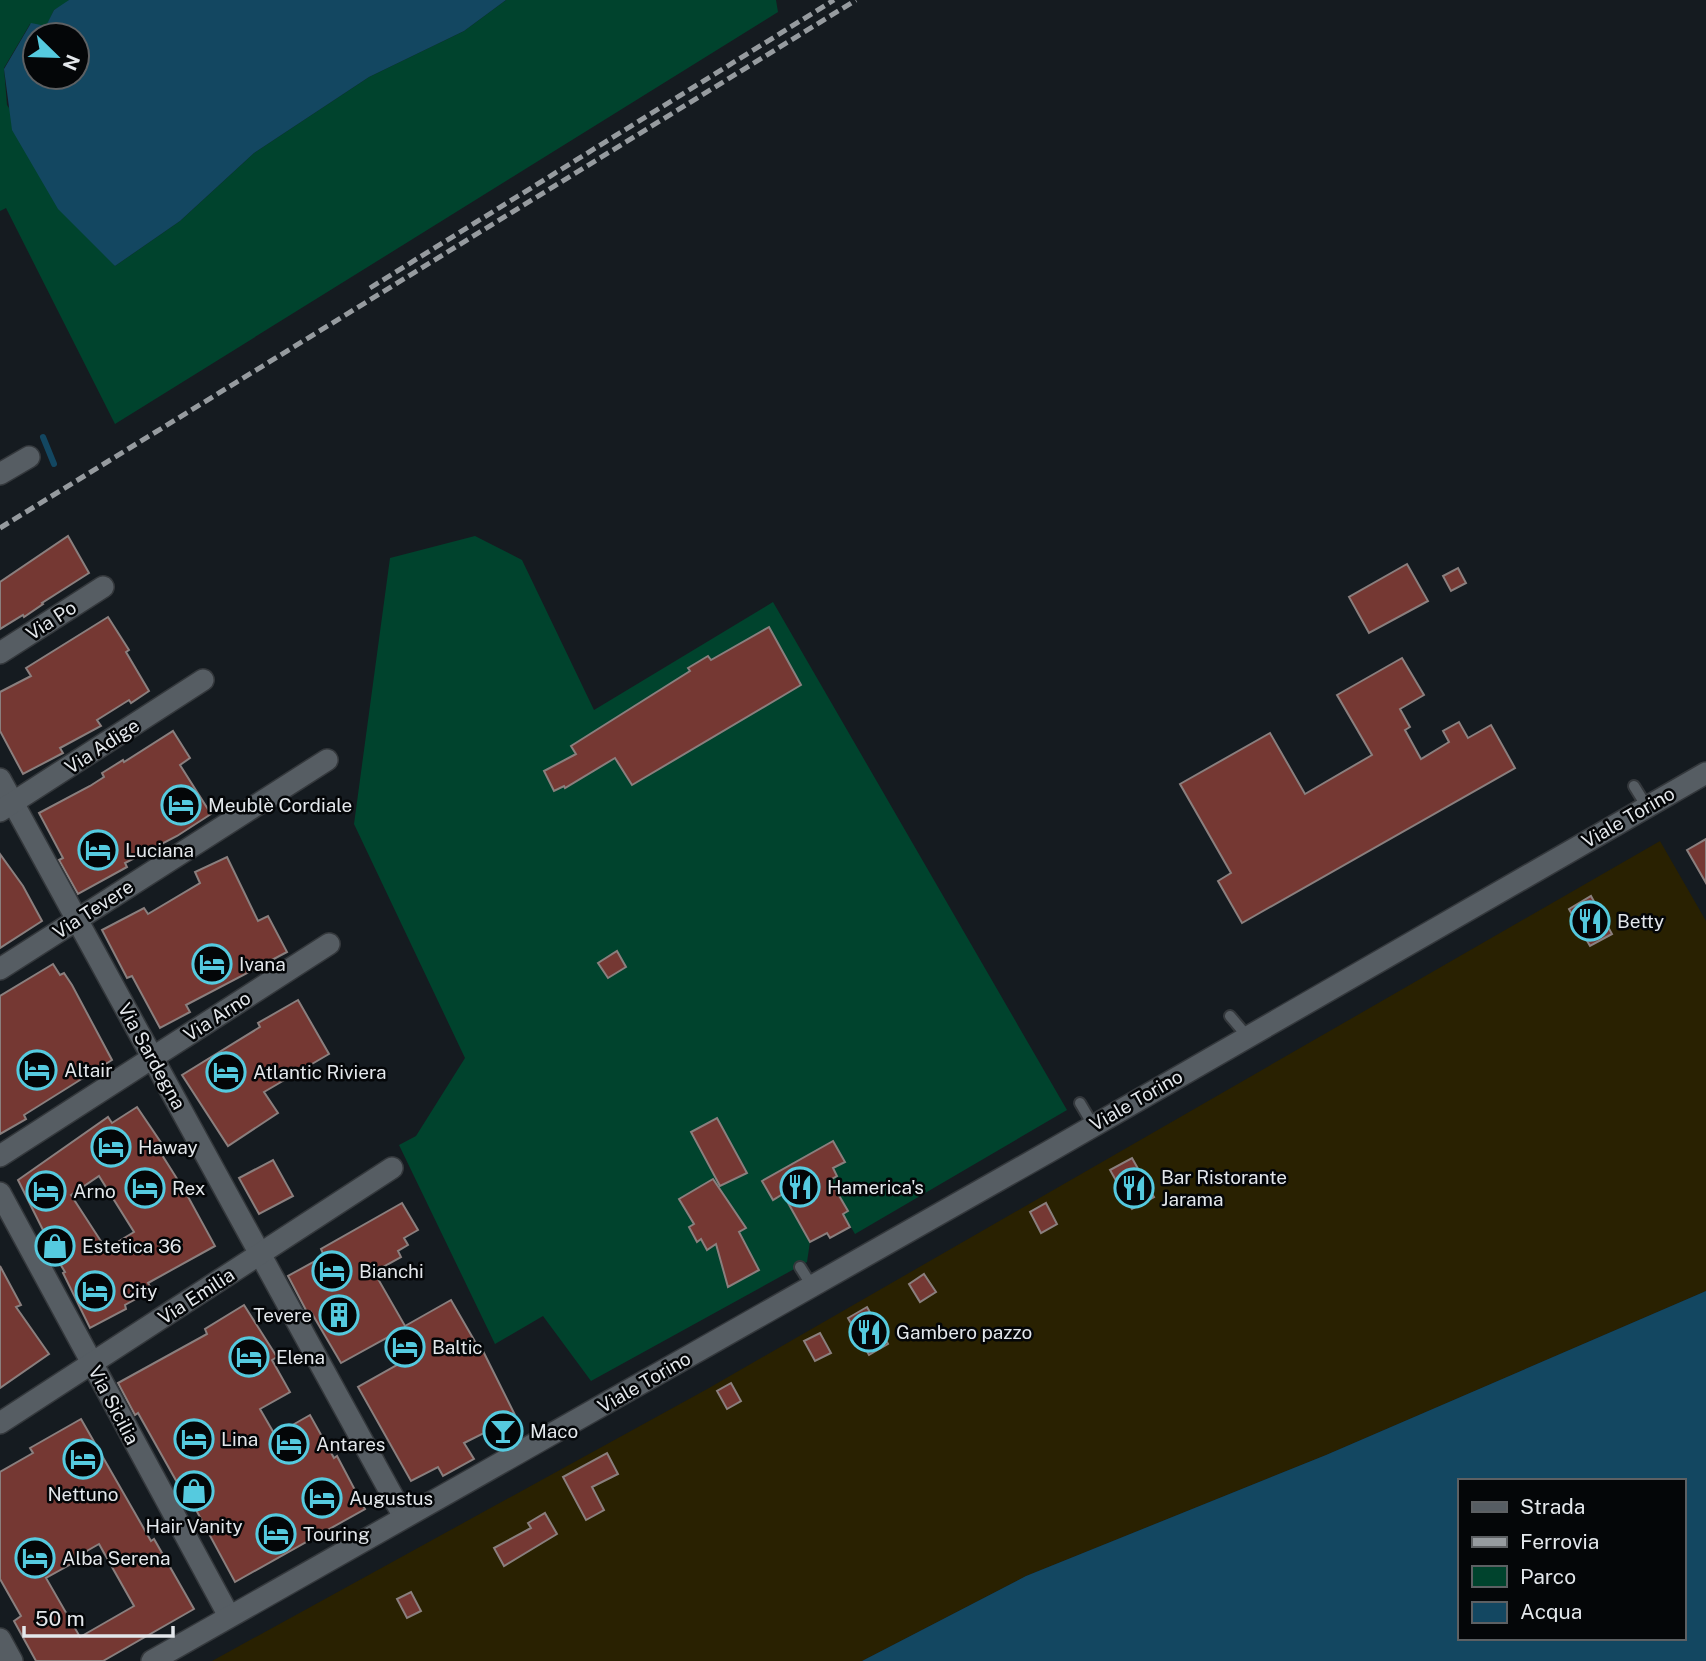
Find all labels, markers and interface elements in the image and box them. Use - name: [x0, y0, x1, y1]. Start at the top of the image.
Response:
- north arrow: [21, 21, 91, 91]
- text: N: [59, 52, 85, 74]
- street label: Via Po: [22, 596, 80, 644]
- street label: Via Adige: [61, 714, 143, 778]
- street label: Viale Torino: [1578, 782, 1678, 852]
- hotel icon: Meublè Cordiale: [160, 784, 202, 826]
- place label: Meublè Cordiale: [208, 794, 352, 816]
- hotel icon: Luciana: [77, 829, 119, 871]
- place label: Luciana: [125, 839, 194, 861]
- street label: Via Tevere: [49, 875, 137, 943]
- restaurant icon: Betty: [1569, 900, 1611, 942]
- place label: Betty: [1617, 910, 1664, 932]
- hotel icon: Ivana: [191, 943, 233, 985]
- place label: Ivana: [239, 953, 286, 975]
- street label: Via Arno: [179, 986, 255, 1046]
- street label: Via Sardegna: [114, 999, 190, 1113]
- hotel icon: Altair: [16, 1049, 58, 1091]
- hotel icon: Atlantic Riviera: [205, 1051, 247, 1093]
- place label: Altair: [64, 1059, 113, 1081]
- place label: Atlantic Riviera: [253, 1061, 387, 1083]
- street label: Viale Torino: [1086, 1065, 1186, 1135]
- hotel icon: Haway: [90, 1126, 132, 1168]
- place label: Haway: [138, 1136, 198, 1158]
- restaurant icon: Hamerica's: [779, 1166, 821, 1208]
- place label: Bar Ristorante Jarama: [1161, 1166, 1287, 1210]
- hotel icon: Rex: [124, 1167, 166, 1209]
- restaurant icon: Bar Ristorante Jarama: [1113, 1167, 1155, 1209]
- hotel icon: Arno: [25, 1170, 67, 1212]
- place label: Hamerica's: [827, 1176, 924, 1198]
- place label: Rex: [172, 1177, 206, 1199]
- place label: Arno: [73, 1180, 116, 1202]
- shop icon: Estetica 36: [34, 1225, 76, 1267]
- place label: Estetica 36: [82, 1235, 182, 1257]
- hotel icon: Bianchi: [311, 1250, 353, 1292]
- place label: Bianchi: [359, 1260, 424, 1282]
- street label: Via Emilia: [154, 1263, 238, 1329]
- hotel icon: City: [74, 1270, 116, 1312]
- place label: City: [122, 1280, 157, 1302]
- building icon: Tevere: [318, 1294, 360, 1336]
- place label: Tevere: [253, 1304, 312, 1326]
- restaurant icon: Gambero pazzo: [848, 1311, 890, 1353]
- place label: Gambero pazzo: [896, 1321, 1032, 1343]
- hotel icon: Baltic: [384, 1326, 426, 1368]
- hotel icon: Elena: [228, 1336, 270, 1378]
- place label: Baltic: [432, 1336, 483, 1358]
- place label: Elena: [276, 1346, 325, 1368]
- street label: Viale Torino: [594, 1347, 694, 1417]
- street label: Via Sicilia: [84, 1362, 144, 1448]
- bar icon: Maco: [482, 1410, 524, 1452]
- hotel icon: Lina: [173, 1418, 215, 1460]
- place label: Maco: [530, 1420, 578, 1442]
- hotel icon: Antares: [268, 1423, 310, 1465]
- place label: Lina: [221, 1428, 258, 1450]
- place label: Antares: [316, 1433, 385, 1455]
- hotel icon: Nettuno: [62, 1438, 104, 1480]
- shop icon: Hair Vanity: [173, 1470, 215, 1512]
- hotel icon: Augustus: [301, 1477, 343, 1519]
- legend: [1458, 1479, 1685, 1640]
- place label: Nettuno: [47, 1483, 119, 1505]
- place label: Augustus: [349, 1487, 433, 1509]
- text: Strada: [1520, 1494, 1585, 1519]
- hotel icon: Touring: [255, 1513, 297, 1555]
- place label: Hair Vanity: [145, 1515, 243, 1537]
- place label: Touring: [303, 1523, 370, 1545]
- text: Ferrovia: [1520, 1529, 1599, 1554]
- hotel icon: Alba Serena: [14, 1537, 56, 1579]
- place label: Alba Serena: [62, 1547, 170, 1569]
- text: Parco: [1520, 1564, 1576, 1589]
- scale bar: [24, 1594, 173, 1638]
- text: Acqua: [1520, 1599, 1582, 1624]
- text: 50 m: [35, 1606, 85, 1631]

